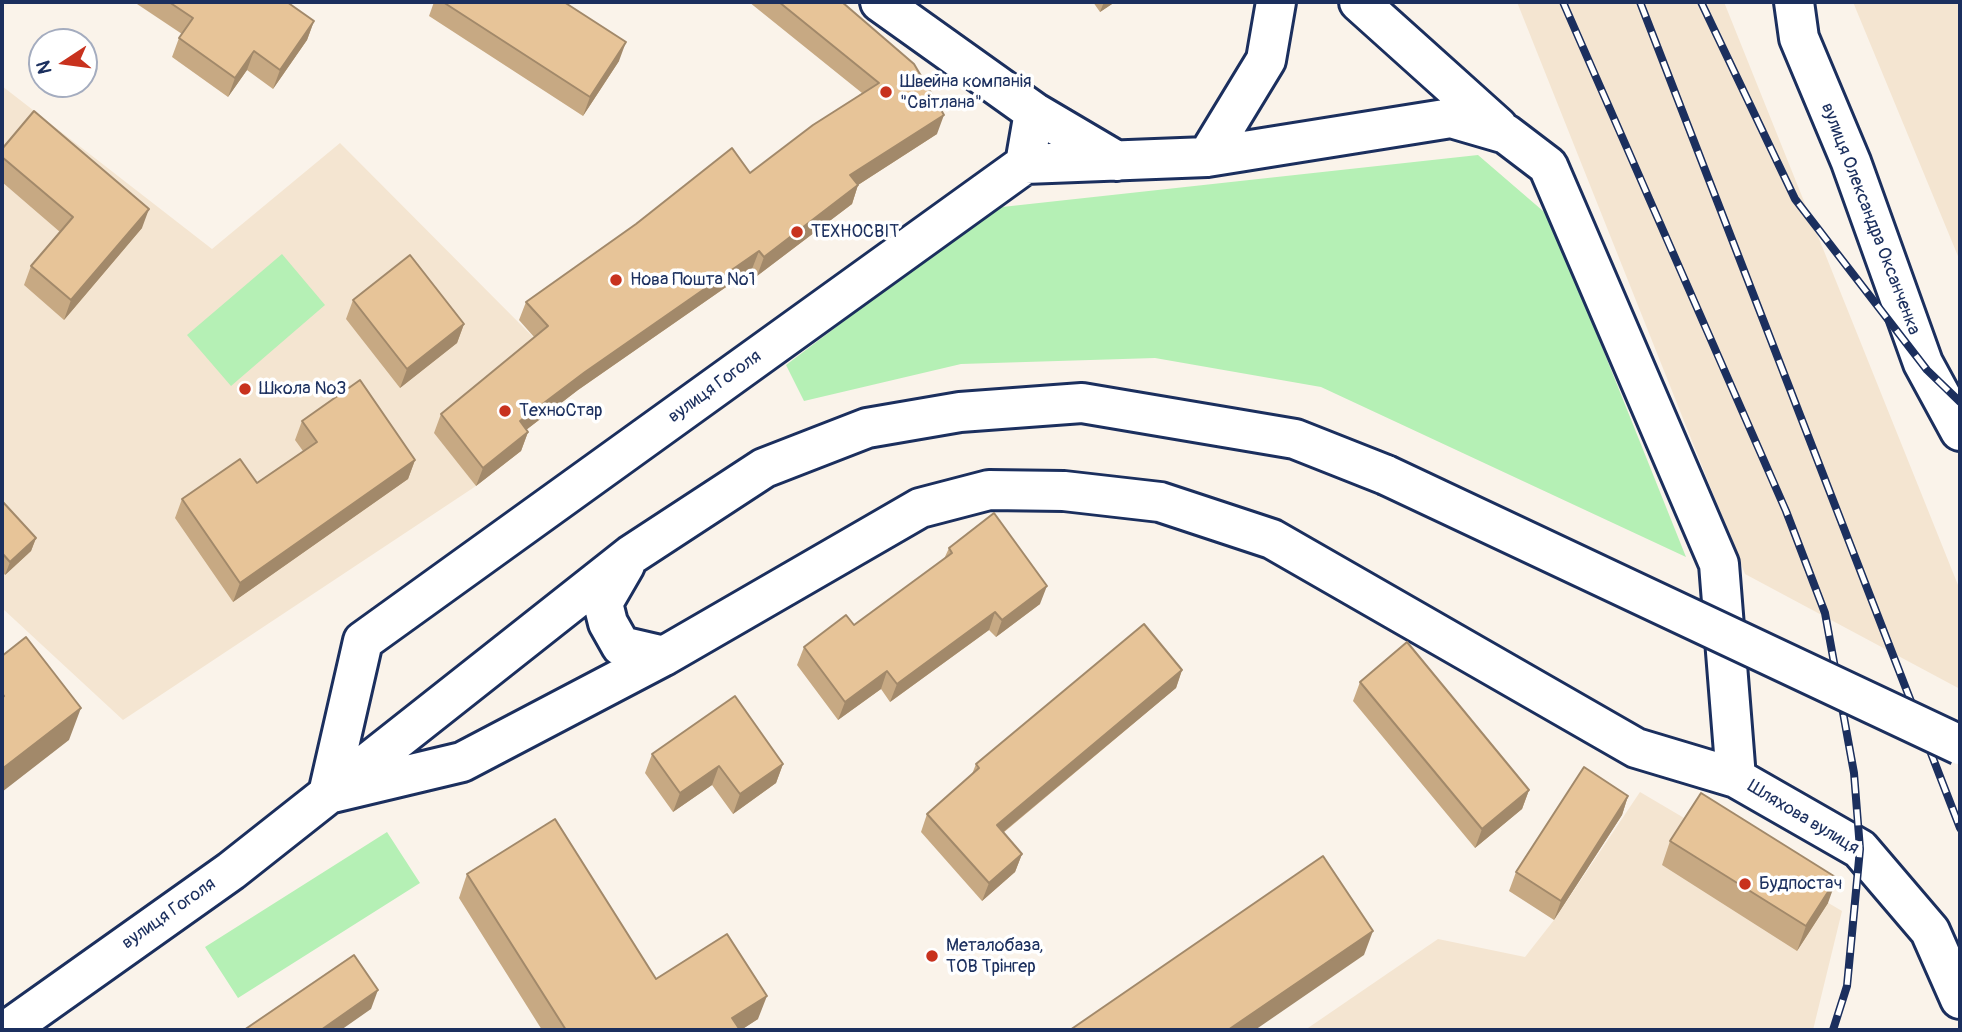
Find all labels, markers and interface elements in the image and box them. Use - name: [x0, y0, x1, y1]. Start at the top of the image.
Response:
- north arrow: [28, 28, 98, 98]
- text: N: [31, 58, 58, 76]
- place label: Швейна компанія "Світлана": [900, 71, 1031, 114]
- marker: Швейна компанія "Світлана": [878, 84, 894, 100]
- street label: вулиця Олександра Оксанченка: [1816, 100, 1924, 338]
- place label: ТЕХНОСВІТ: [811, 221, 899, 243]
- marker: ТЕХНОСВІТ: [789, 224, 805, 240]
- place label: Нова Пошта №1: [630, 269, 756, 291]
- marker: Нова Пошта №1: [608, 272, 624, 288]
- street label: вулиця Гоголя: [664, 346, 766, 428]
- place label: Школа №3: [259, 378, 346, 400]
- marker: Школа №3: [237, 381, 253, 397]
- place label: ТехноСтар: [519, 400, 603, 422]
- marker: ТехноСтар: [497, 403, 513, 419]
- street label: Шляхова вулиця: [1743, 776, 1863, 860]
- place label: Будпостач: [1759, 873, 1842, 895]
- street label: вулиця Гоголя: [118, 874, 220, 954]
- marker: Будпостач: [1737, 876, 1753, 892]
- place label: Металобаза, ТОВ Трінгер: [946, 935, 1043, 978]
- marker: Металобаза, ТОВ Трінгер: [924, 948, 940, 964]

